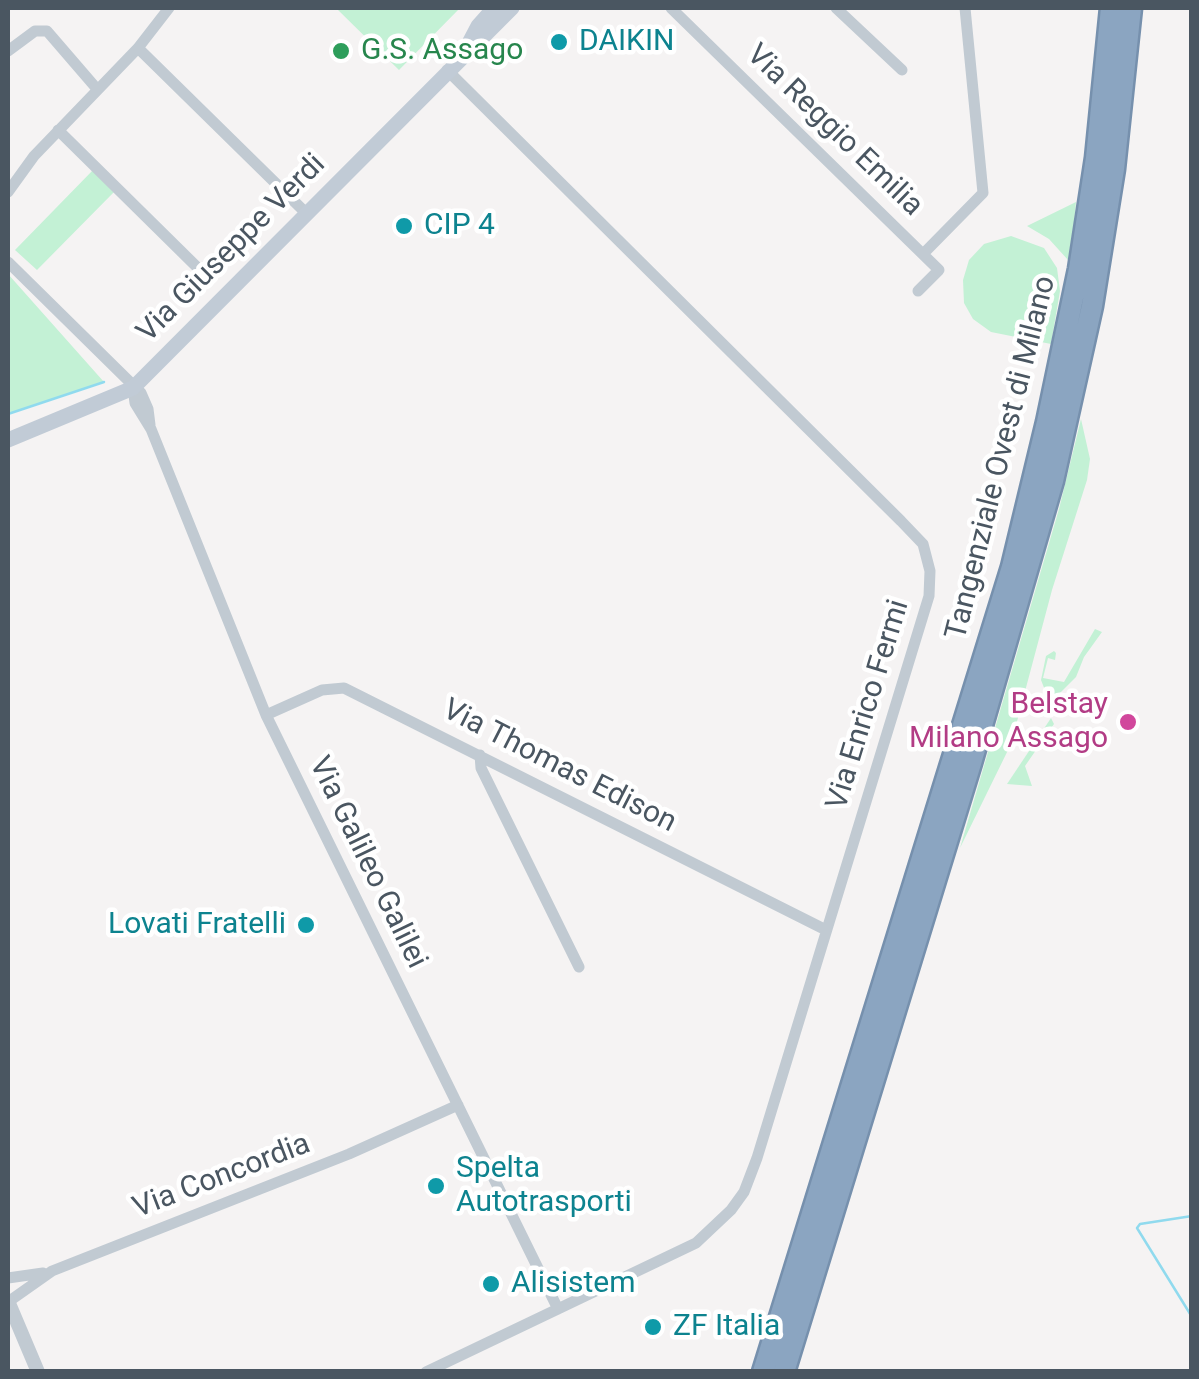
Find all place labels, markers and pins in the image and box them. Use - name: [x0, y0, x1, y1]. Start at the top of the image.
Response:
- place label: DAIKIN: [579, 24, 674, 60]
- marker: DAIKIN: [548, 31, 570, 53]
- place label: G.S. Assago: [361, 33, 523, 69]
- marker: G.S. Assago: [330, 40, 352, 62]
- place label: CIP 4: [424, 208, 495, 244]
- marker: CIP 4: [393, 215, 415, 237]
- place label: Belstay Milano Assago: [909, 687, 1108, 758]
- marker: Belstay Milano Assago: [1117, 711, 1139, 733]
- place label: Lovati Fratelli: [108, 907, 286, 943]
- marker: Lovati Fratelli: [295, 914, 317, 936]
- place label: Spelta Autotrasporti: [456, 1151, 632, 1222]
- marker: Spelta Autotrasporti: [425, 1175, 447, 1197]
- place label: Alisistem: [511, 1266, 635, 1302]
- marker: Alisistem: [480, 1273, 502, 1295]
- place label: ZF Italia: [673, 1309, 780, 1345]
- marker: ZF Italia: [642, 1316, 664, 1338]

